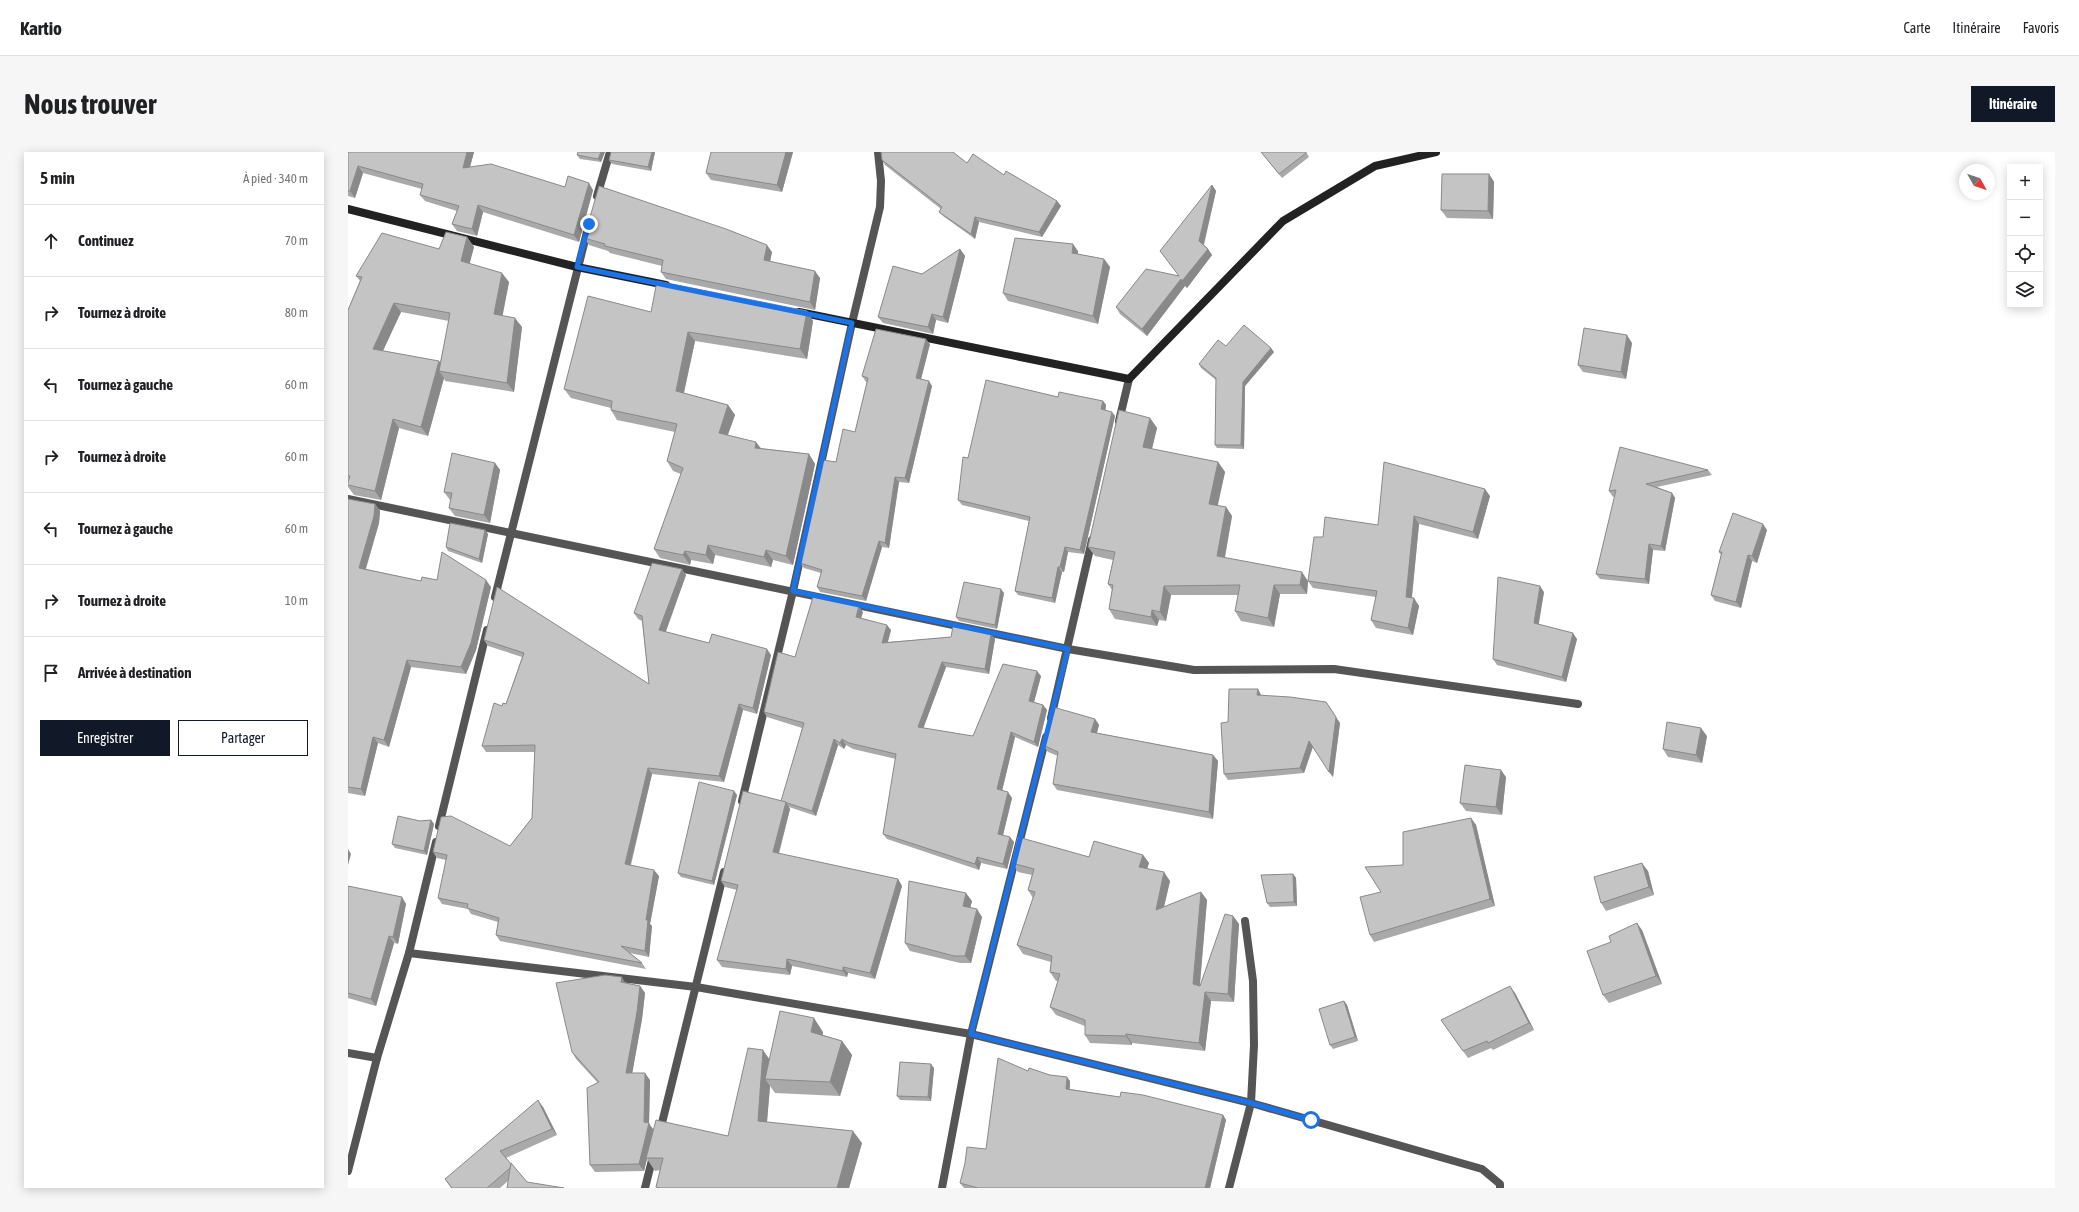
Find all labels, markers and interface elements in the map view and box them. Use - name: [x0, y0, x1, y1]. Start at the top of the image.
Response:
- text: Kartio: [20, 17, 62, 39]
- text: Carte: [1904, 20, 1931, 36]
- text: Itinéraire: [1953, 20, 2001, 36]
- text: Favoris: [2023, 20, 2059, 36]
- button: Itinéraire: [1971, 86, 2055, 122]
- text: Nous trouver: [24, 88, 156, 120]
- north arrow: [1959, 164, 1995, 200]
- map controls: [2007, 164, 2043, 308]
- button: +: [2007, 164, 2043, 200]
- text: 5 min: [40, 168, 75, 188]
- text: À pied · 340 m: [243, 171, 308, 186]
- button: −: [2007, 200, 2043, 236]
- route end: [580, 215, 598, 233]
- icon: ahead: [40, 230, 62, 252]
- text: Continuez: [78, 232, 134, 249]
- text: 70 m: [285, 233, 308, 248]
- button: locate: [2007, 236, 2043, 272]
- button: layers: [2007, 272, 2043, 308]
- icon: right: [40, 302, 62, 324]
- text: Tournez à droite: [78, 304, 166, 321]
- text: 80 m: [285, 305, 308, 320]
- icon: left: [40, 374, 62, 396]
- text: Tournez à gauche: [78, 376, 173, 393]
- text: 60 m: [285, 377, 308, 392]
- icon: right: [40, 446, 62, 468]
- text: Tournez à droite: [78, 448, 166, 465]
- text: 60 m: [285, 449, 308, 464]
- icon: left: [40, 518, 62, 540]
- text: Tournez à gauche: [78, 520, 173, 537]
- text: 60 m: [285, 521, 308, 536]
- icon: right: [40, 590, 62, 612]
- text: Tournez à droite: [78, 592, 166, 609]
- text: 10 m: [285, 593, 308, 608]
- icon: arrive: [40, 662, 62, 684]
- text: Arrivée à destination: [78, 664, 192, 681]
- button: Enregistrer: [40, 720, 170, 756]
- button: Partager: [178, 720, 308, 756]
- route start: [1302, 1111, 1320, 1129]

